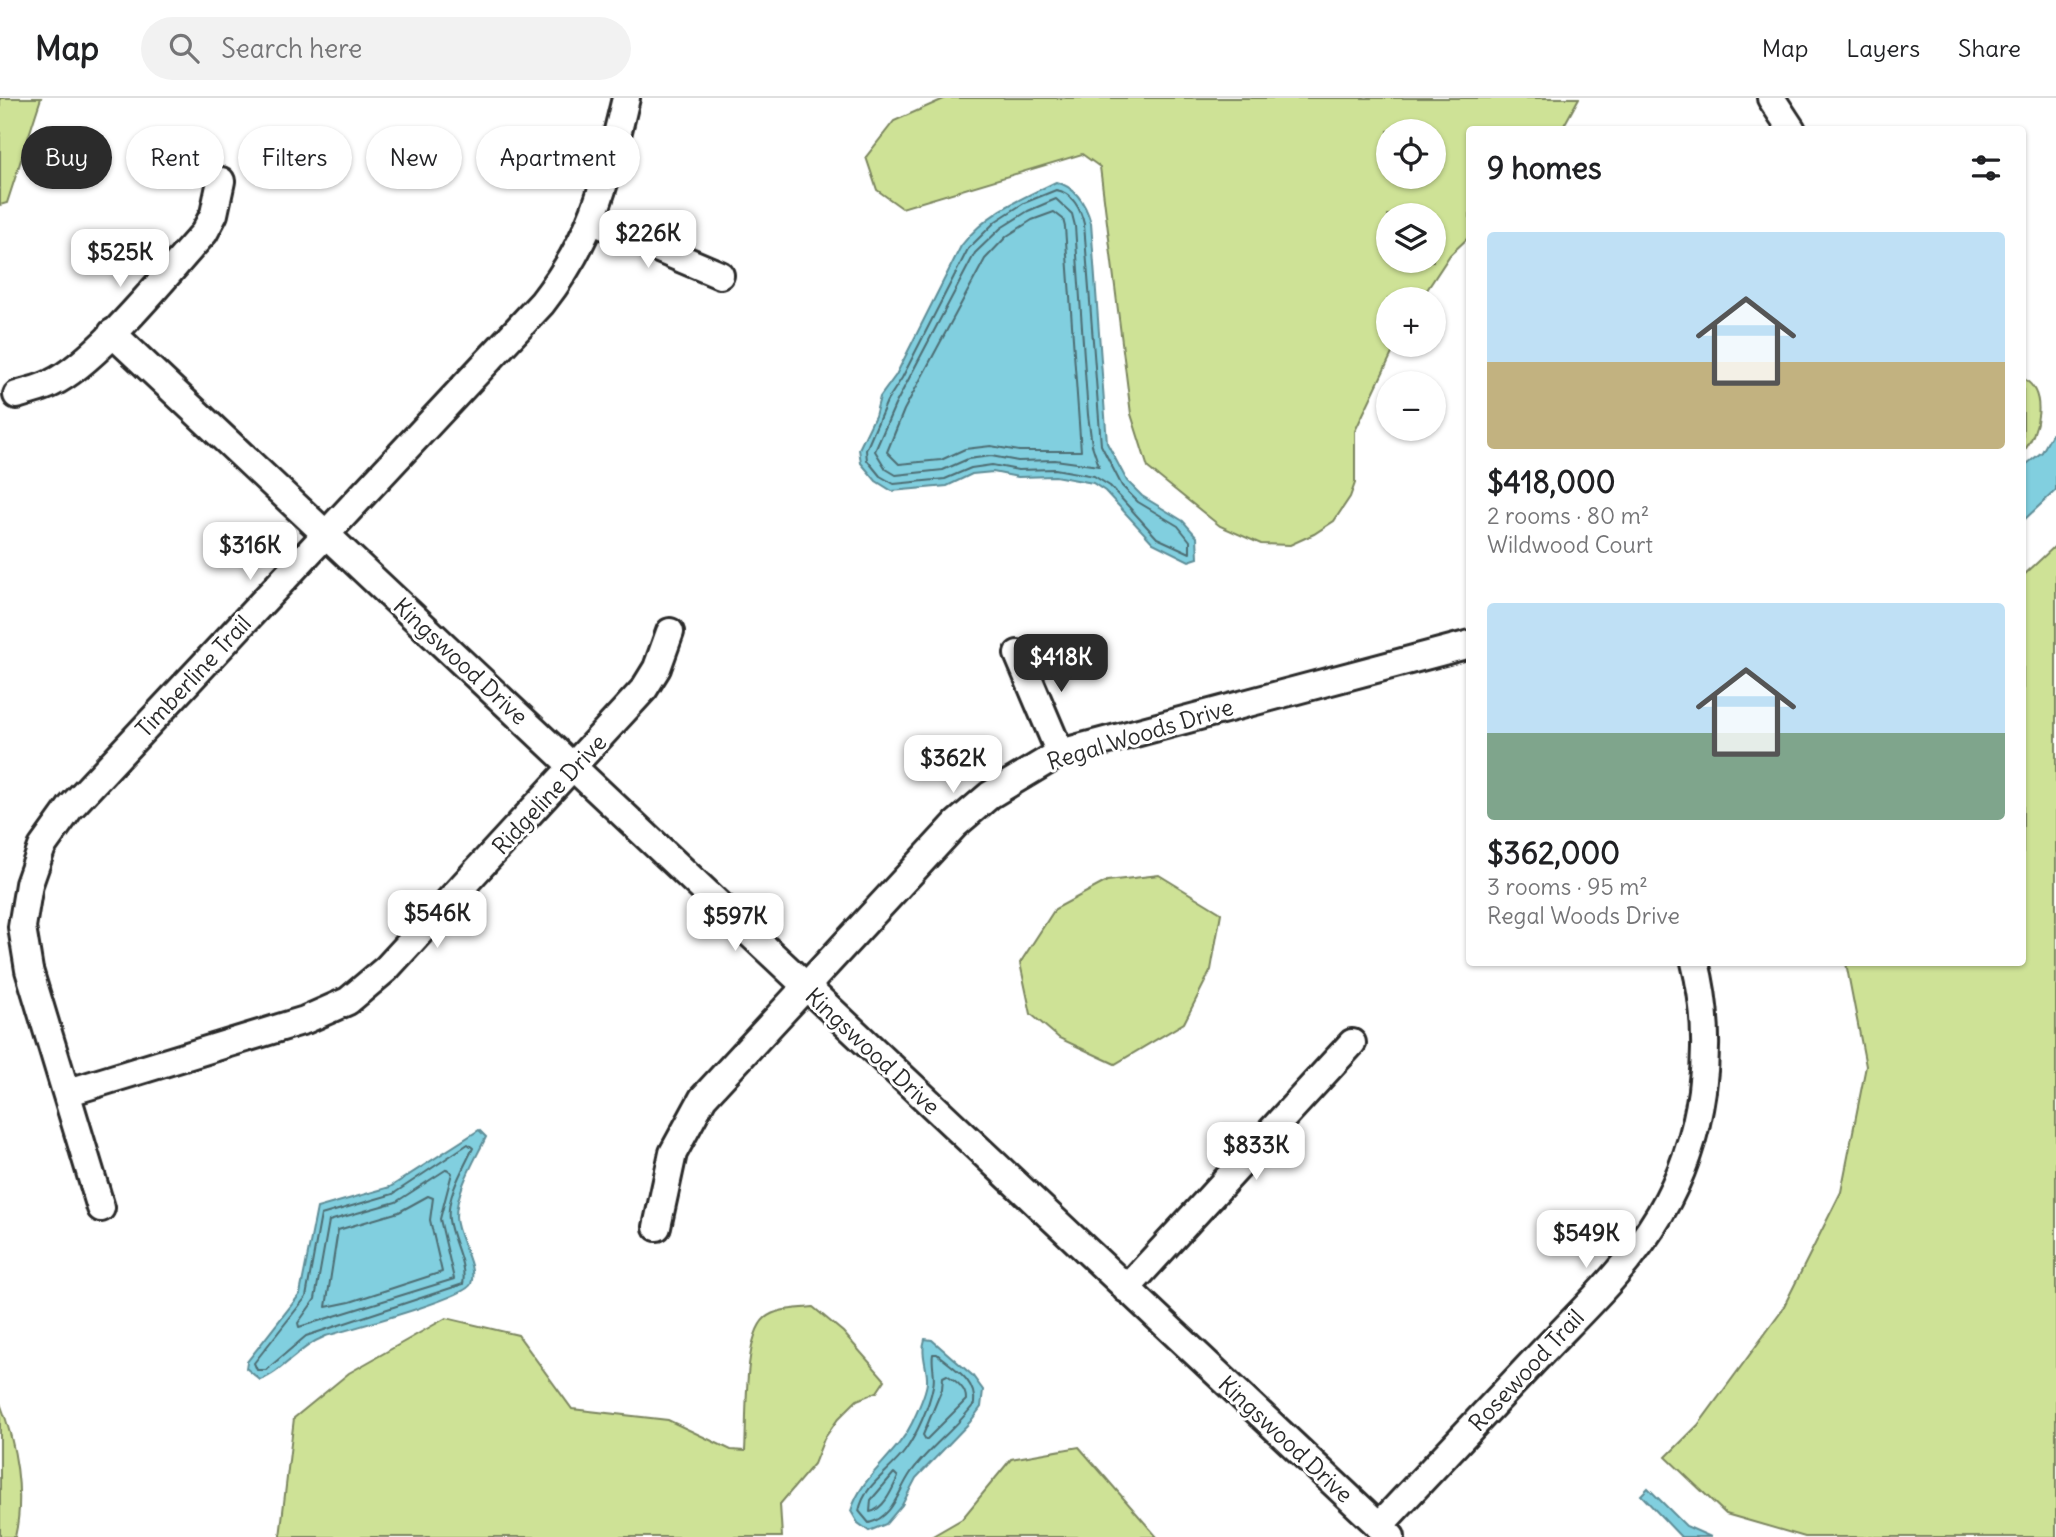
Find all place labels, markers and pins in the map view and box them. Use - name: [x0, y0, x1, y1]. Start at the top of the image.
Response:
- pin: $226K: [599, 211, 697, 270]
- pin: $525K: [71, 230, 169, 289]
- pin: $316K: [201, 522, 299, 582]
- pin: $418K: [1012, 634, 1110, 694]
- pin: $362K: [904, 736, 1002, 795]
- pin: $546K: [388, 890, 486, 950]
- pin: $597K: [686, 894, 784, 953]
- pin: $833K: [1207, 1122, 1305, 1182]
- pin: $549K: [1537, 1210, 1635, 1270]

